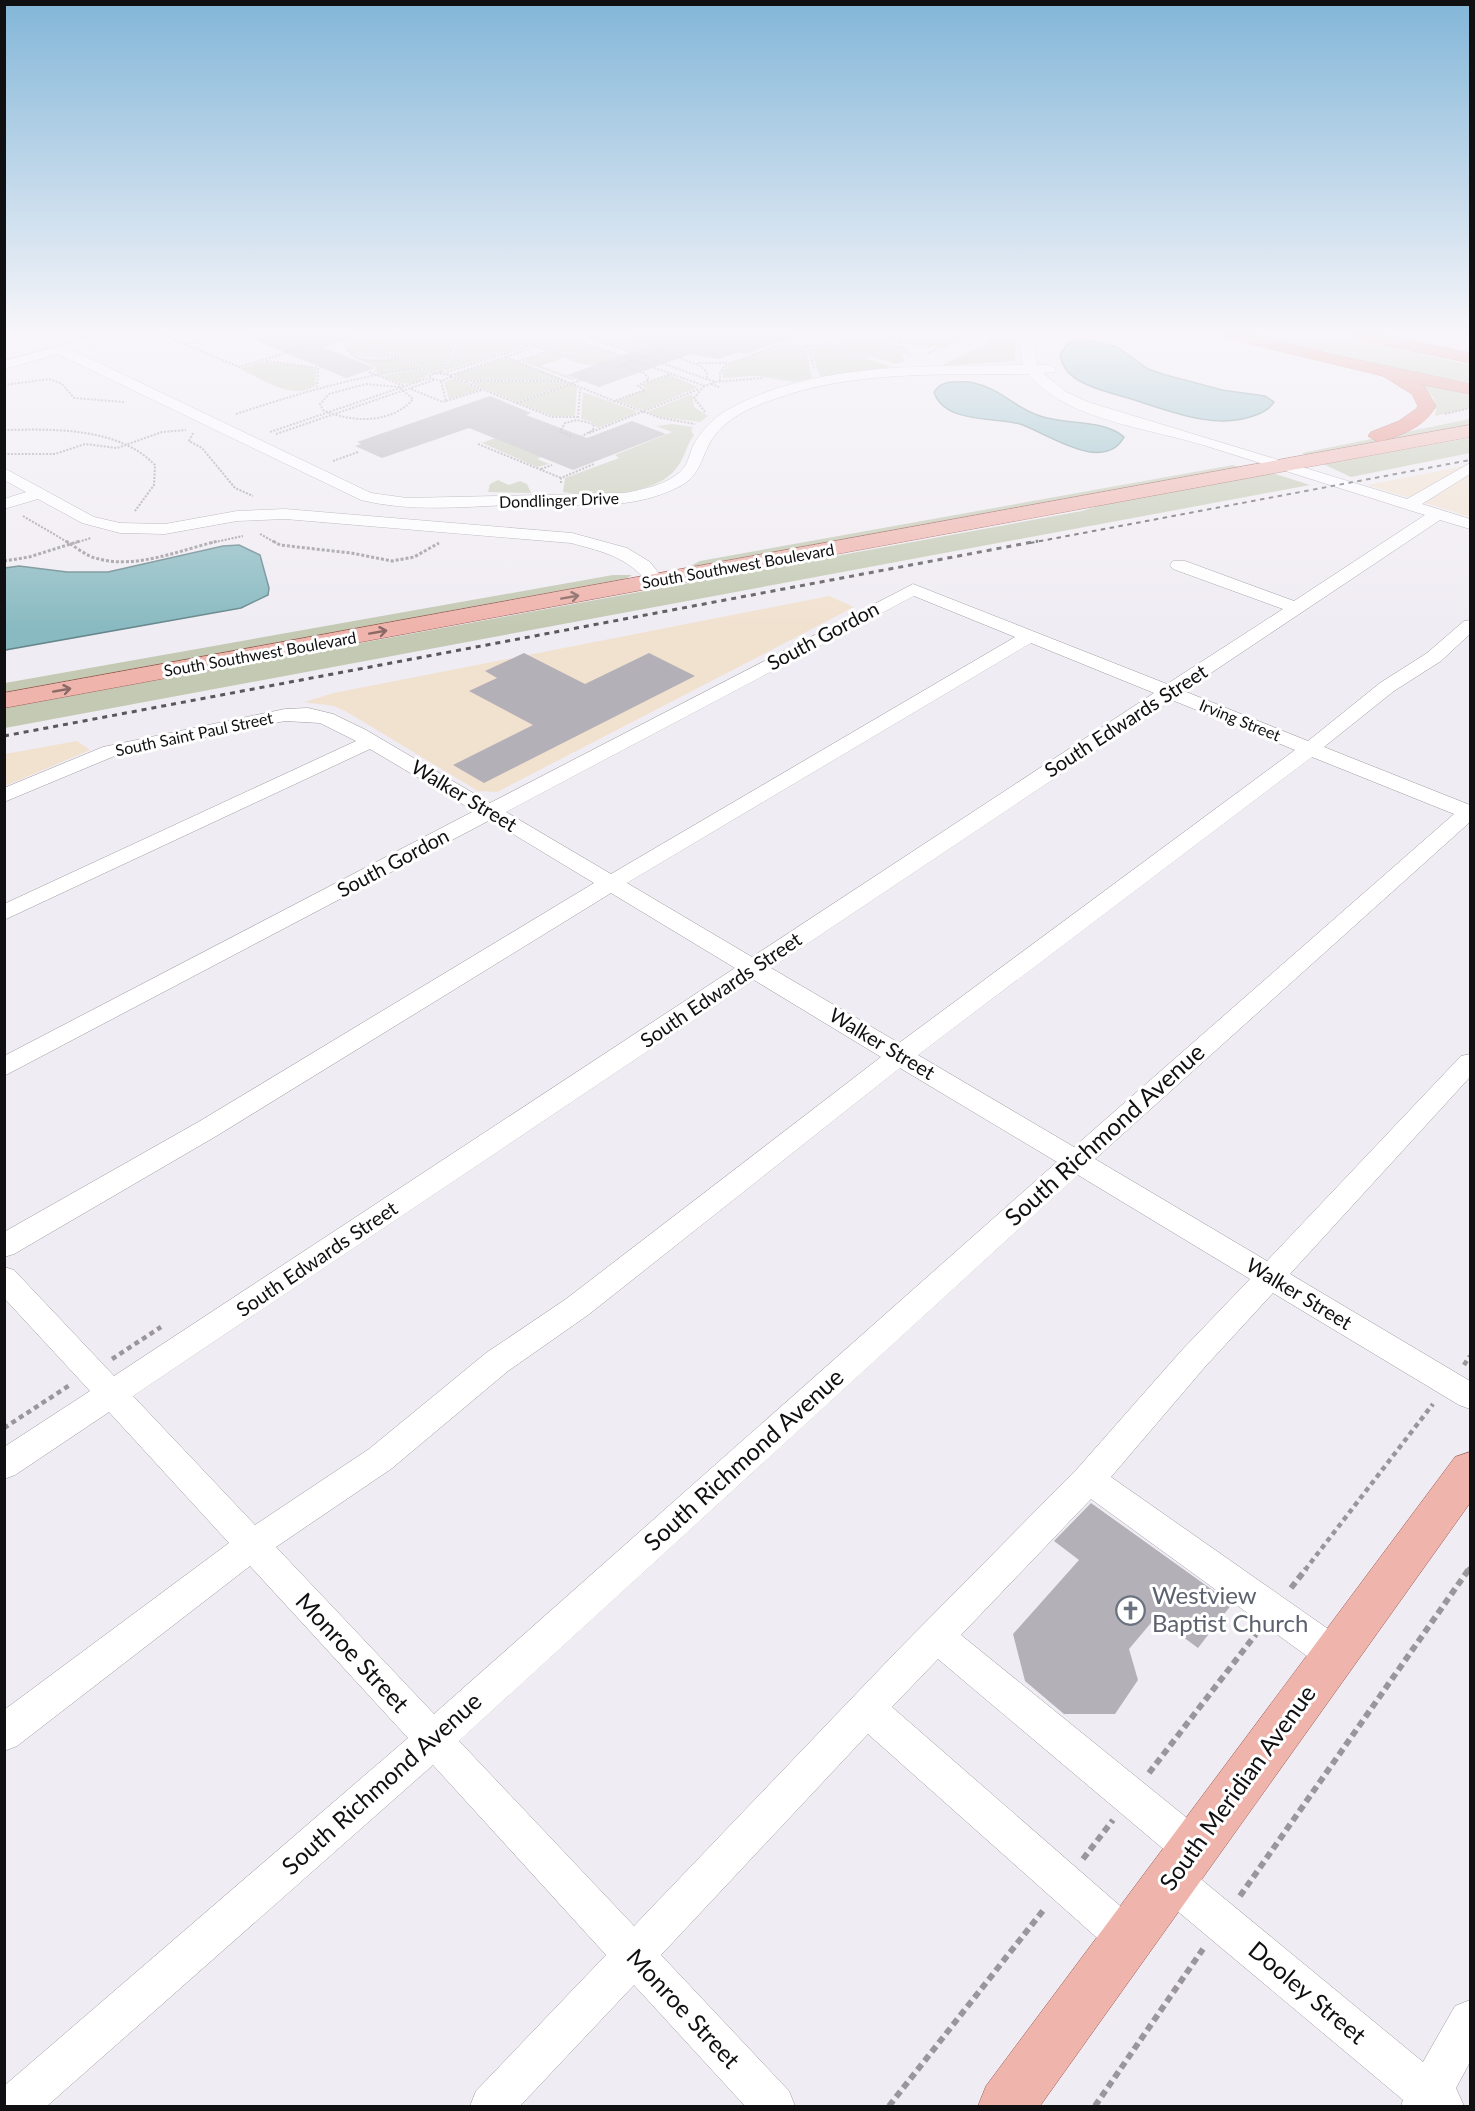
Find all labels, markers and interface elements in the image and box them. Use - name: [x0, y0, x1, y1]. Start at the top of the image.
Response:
- street label: Dondlinger Drive: [499, 488, 619, 511]
- street label: South Southwest Boulevard: [640, 539, 836, 592]
- one-way arrow: [559, 591, 579, 602]
- street label: South Gordon: [763, 596, 883, 675]
- one-way arrow: [367, 626, 387, 637]
- street label: South Southwest Boulevard: [162, 627, 358, 680]
- street label: South Edwards Street: [1040, 659, 1211, 782]
- one-way arrow: [52, 684, 71, 695]
- street label: Irving Street: [1197, 695, 1284, 745]
- street label: South Saint Paul Street: [113, 707, 275, 760]
- street label: Walker Street: [407, 754, 522, 836]
- street label: South Gordon: [333, 823, 453, 902]
- street label: South Edwards Street: [635, 926, 806, 1052]
- street label: Walker Street: [825, 1002, 940, 1084]
- street label: South Richmond Avenue: [998, 1037, 1210, 1231]
- street label: South Edwards Street: [231, 1195, 402, 1321]
- street label: Walker Street: [1242, 1252, 1357, 1334]
- street label: South Richmond Avenue: [637, 1362, 849, 1556]
- place label: Westview Baptist Church: [1152, 1580, 1308, 1637]
- street label: Monroe Street: [290, 1586, 416, 1718]
- church icon: Westview Baptist Church: [1115, 1594, 1147, 1626]
- street label: South Meridian Avenue: [1153, 1679, 1321, 1895]
- street label: South Richmond Avenue: [275, 1686, 487, 1880]
- street label: Dooley Street: [1243, 1934, 1373, 2050]
- street label: Monroe Street: [621, 1942, 747, 2074]

